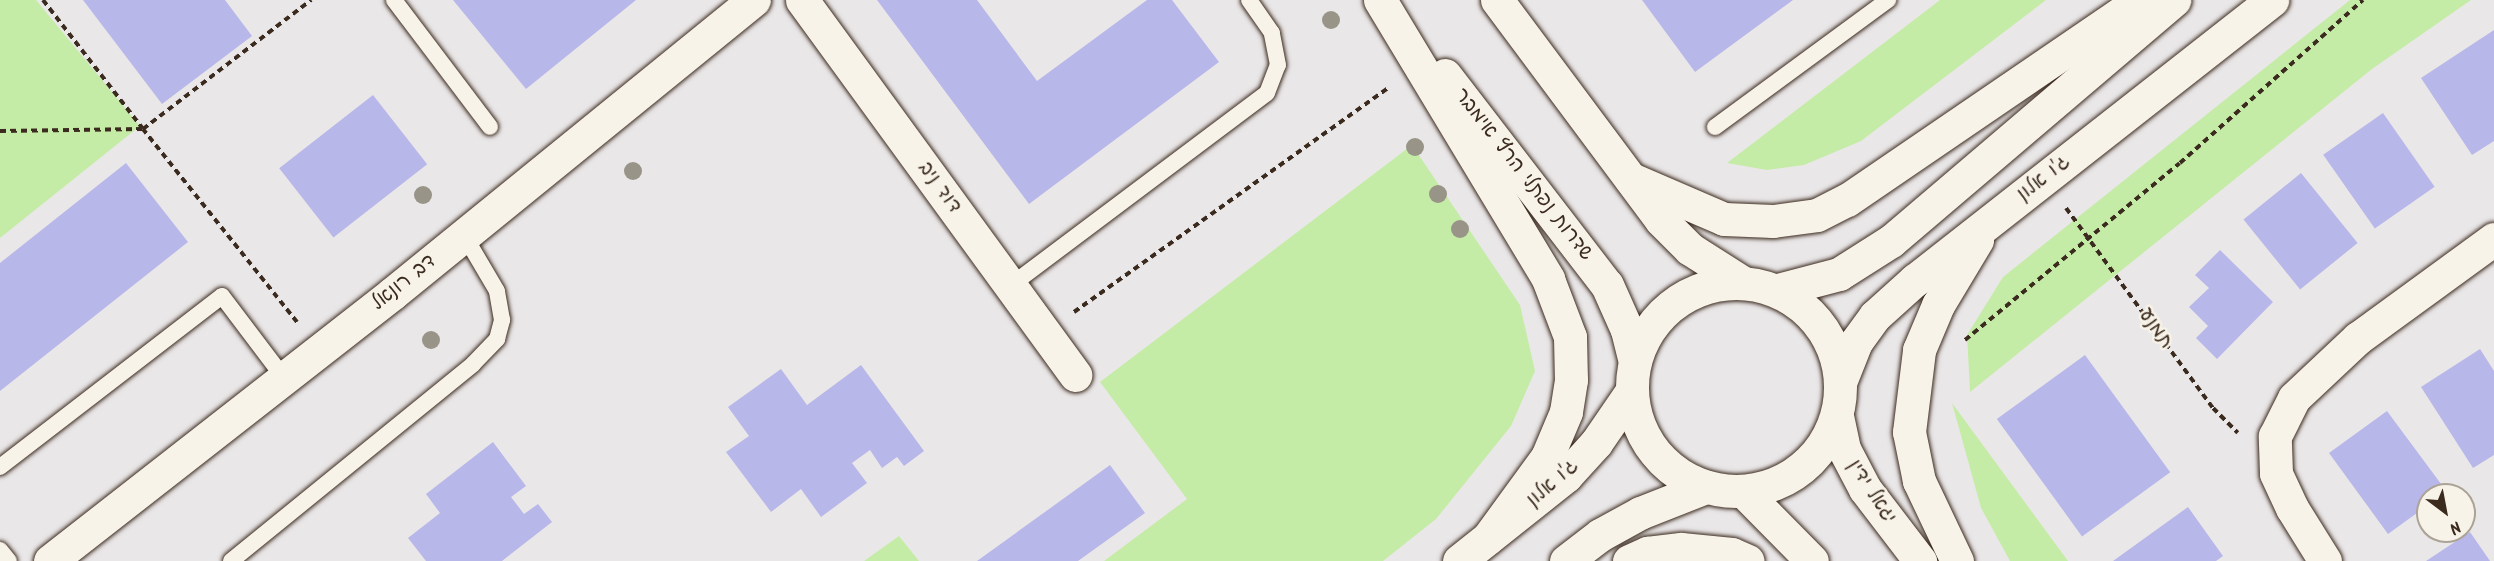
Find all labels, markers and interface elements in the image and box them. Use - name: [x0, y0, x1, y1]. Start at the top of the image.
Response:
- street label: שדרות נפתלי הרץ אימבר: [1448, 84, 1598, 266]
- street label: ג'ו אלון: [2013, 151, 2075, 207]
- street label: דוד ניב: [912, 157, 966, 219]
- street label: דב רונאל: [367, 250, 441, 316]
- street label: תמנע: [2133, 304, 2177, 354]
- street label: ג'ו אלון: [1522, 455, 1584, 513]
- street label: יגאל ידין: [1842, 456, 1900, 528]
- north arrow: [2416, 483, 2476, 543]
- text: N: [2444, 514, 2466, 540]

